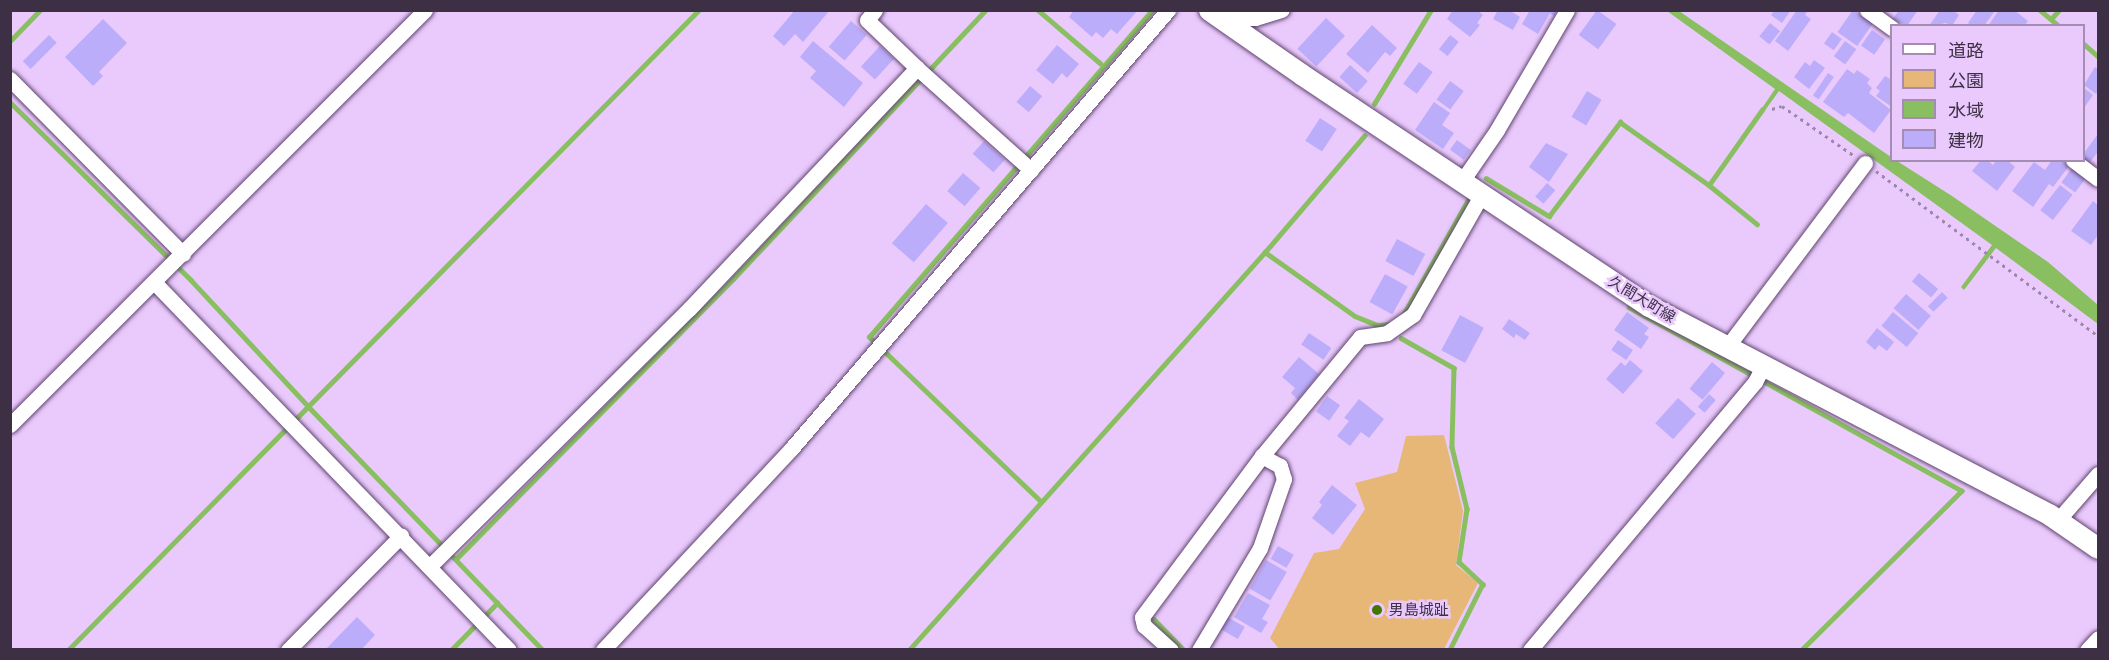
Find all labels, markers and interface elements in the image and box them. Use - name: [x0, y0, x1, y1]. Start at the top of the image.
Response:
- legend: [1890, 24, 2085, 162]
- text: 道路: [1948, 39, 1984, 62]
- text: 公園: [1948, 69, 1984, 92]
- text: 水域: [1948, 99, 1984, 122]
- text: 建物: [1948, 129, 1984, 152]
- street label: 久間大町線: [1605, 272, 1679, 326]
- place label: 男島城趾: [1389, 601, 1449, 619]
- marker: 男島城趾: [1370, 603, 1384, 617]

